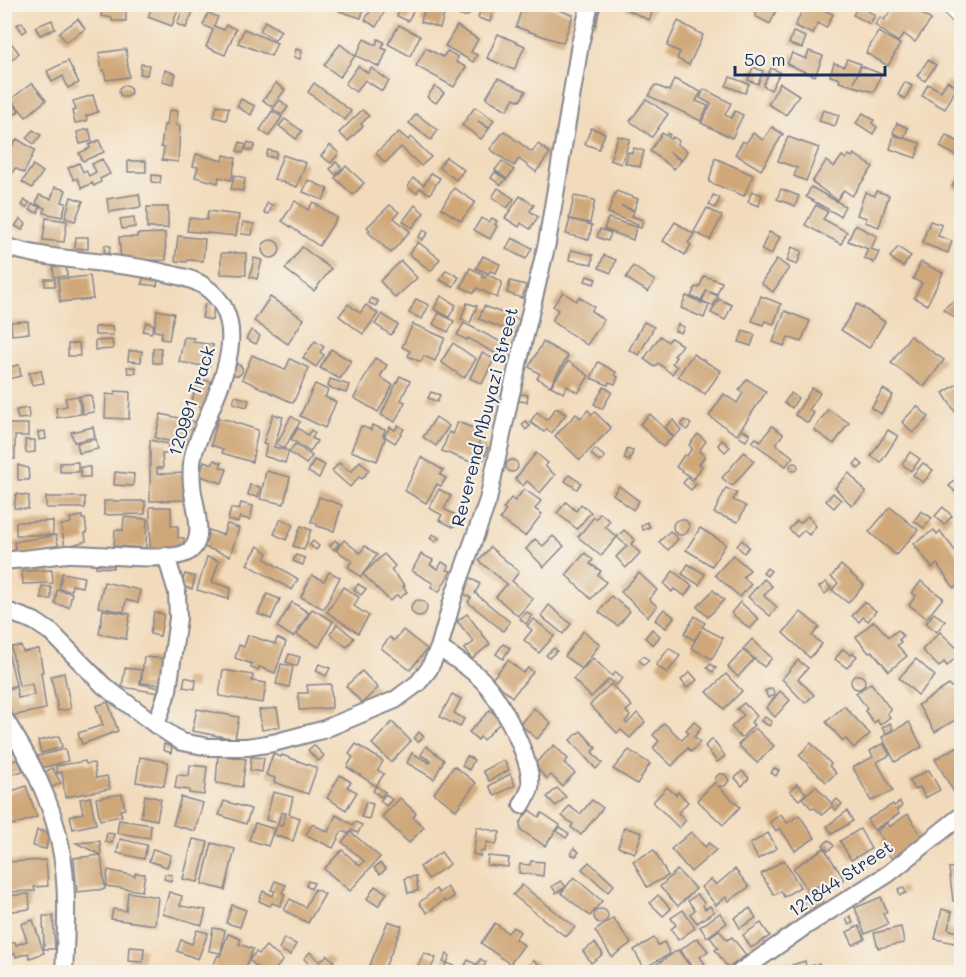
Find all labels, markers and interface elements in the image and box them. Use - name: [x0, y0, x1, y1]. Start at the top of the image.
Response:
- scale bar: [735, 39, 885, 77]
- text: 50 m: [744, 47, 786, 71]
- street label: Reverend Mbuyazi Street: [445, 304, 523, 529]
- street label: 120991 Track: [162, 342, 220, 459]
- street label: 121844 Street: [783, 834, 897, 922]

